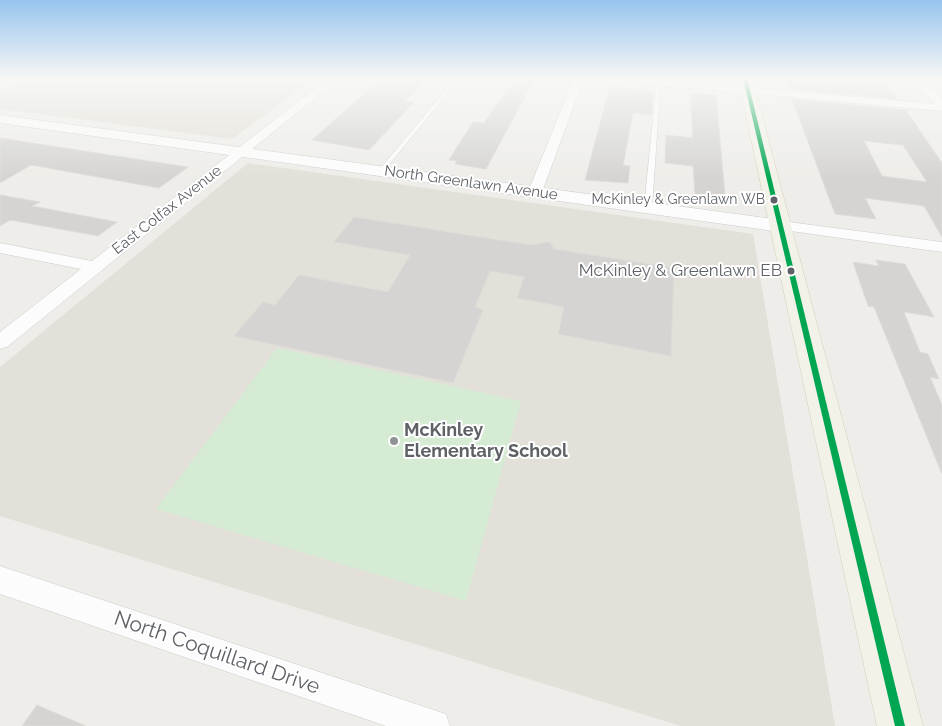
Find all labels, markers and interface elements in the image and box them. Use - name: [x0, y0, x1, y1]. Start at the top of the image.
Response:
- street label: East Colfax Avenue: [109, 162, 225, 258]
- street label: North Greenlawn Avenue: [383, 162, 559, 204]
- place label: McKinley & Greenlawn WB: [591, 192, 765, 208]
- marker: McKinley & Greenlawn WB: [769, 195, 779, 205]
- place label: McKinley & Greenlawn EB: [579, 261, 782, 281]
- marker: McKinley & Greenlawn EB: [786, 266, 796, 276]
- place label: McKinley Elementary School: [404, 420, 568, 462]
- marker: McKinley Elementary School: [388, 435, 400, 447]
- street label: North Coquillard Drive: [111, 606, 323, 700]

